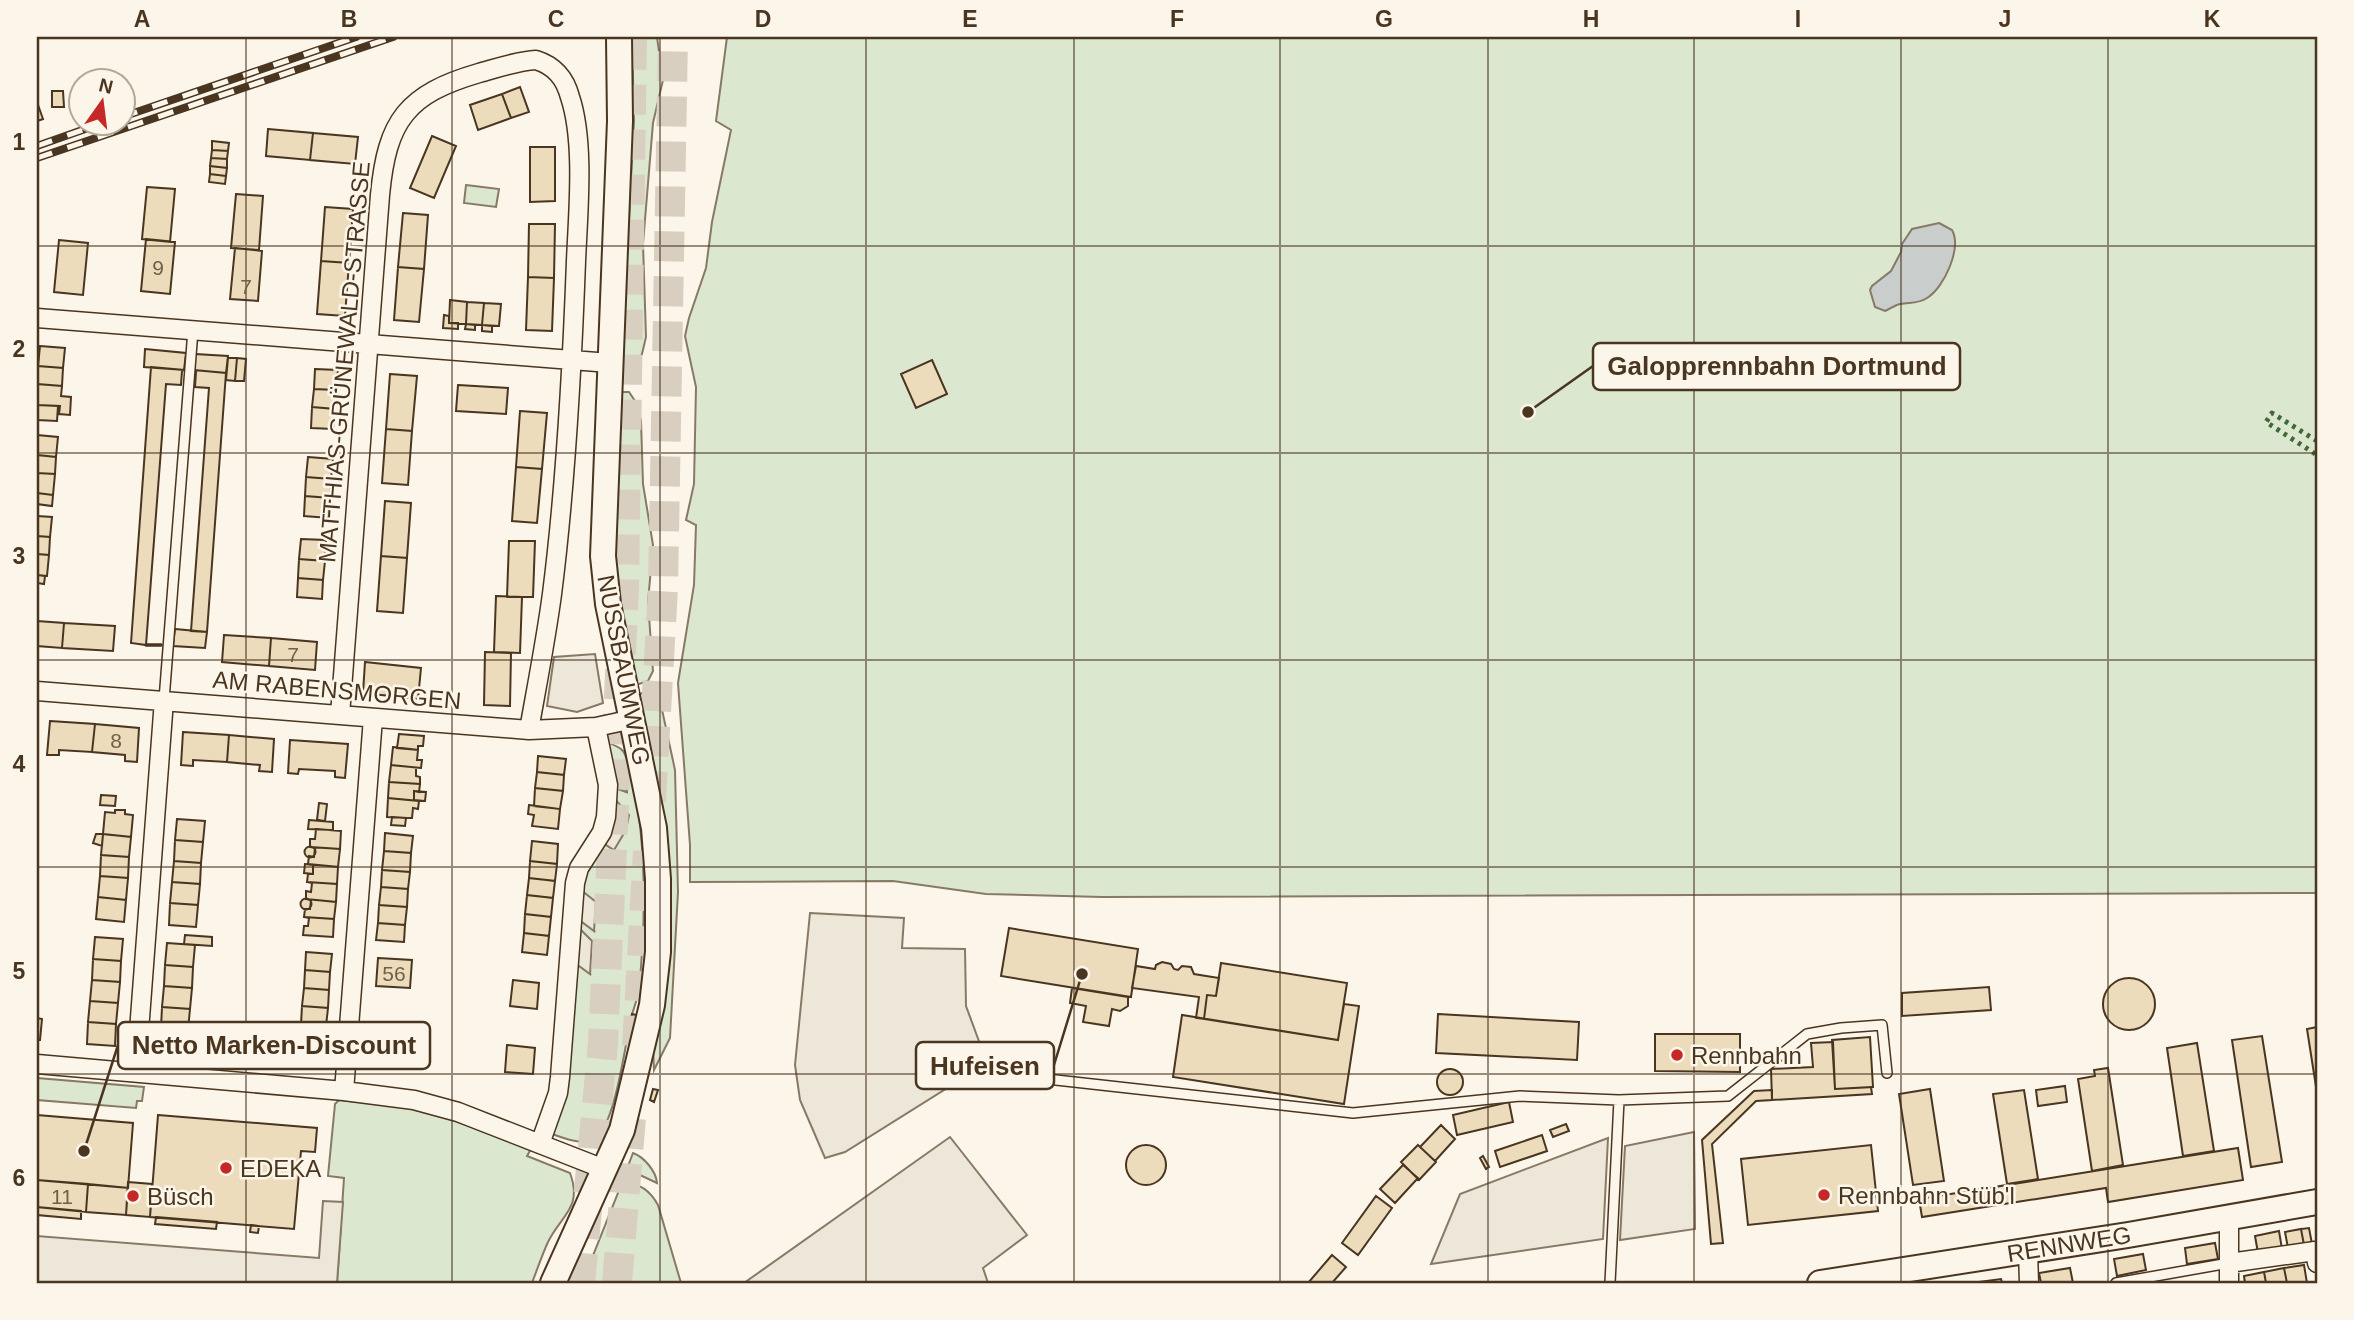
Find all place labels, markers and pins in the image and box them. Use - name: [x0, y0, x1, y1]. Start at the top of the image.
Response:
- callout: Galopprennbahn Dortmund: [1593, 343, 1960, 390]
- callout: Netto Marken-Discount: [118, 1022, 430, 1069]
- callout: Hufeisen: [916, 1042, 1054, 1089]
- place label: Rennbahn: [1691, 1042, 1802, 1069]
- marker: Rennbahn: [1669, 1047, 1685, 1063]
- place label: EDEKA: [240, 1155, 321, 1182]
- marker: EDEKA: [218, 1160, 234, 1176]
- place label: Rennbahn Stüb'l: [1838, 1182, 2015, 1209]
- place label: Büsch: [147, 1183, 214, 1210]
- marker: Rennbahn Stüb'l: [1816, 1187, 1832, 1203]
- marker: Büsch: [125, 1188, 141, 1204]

